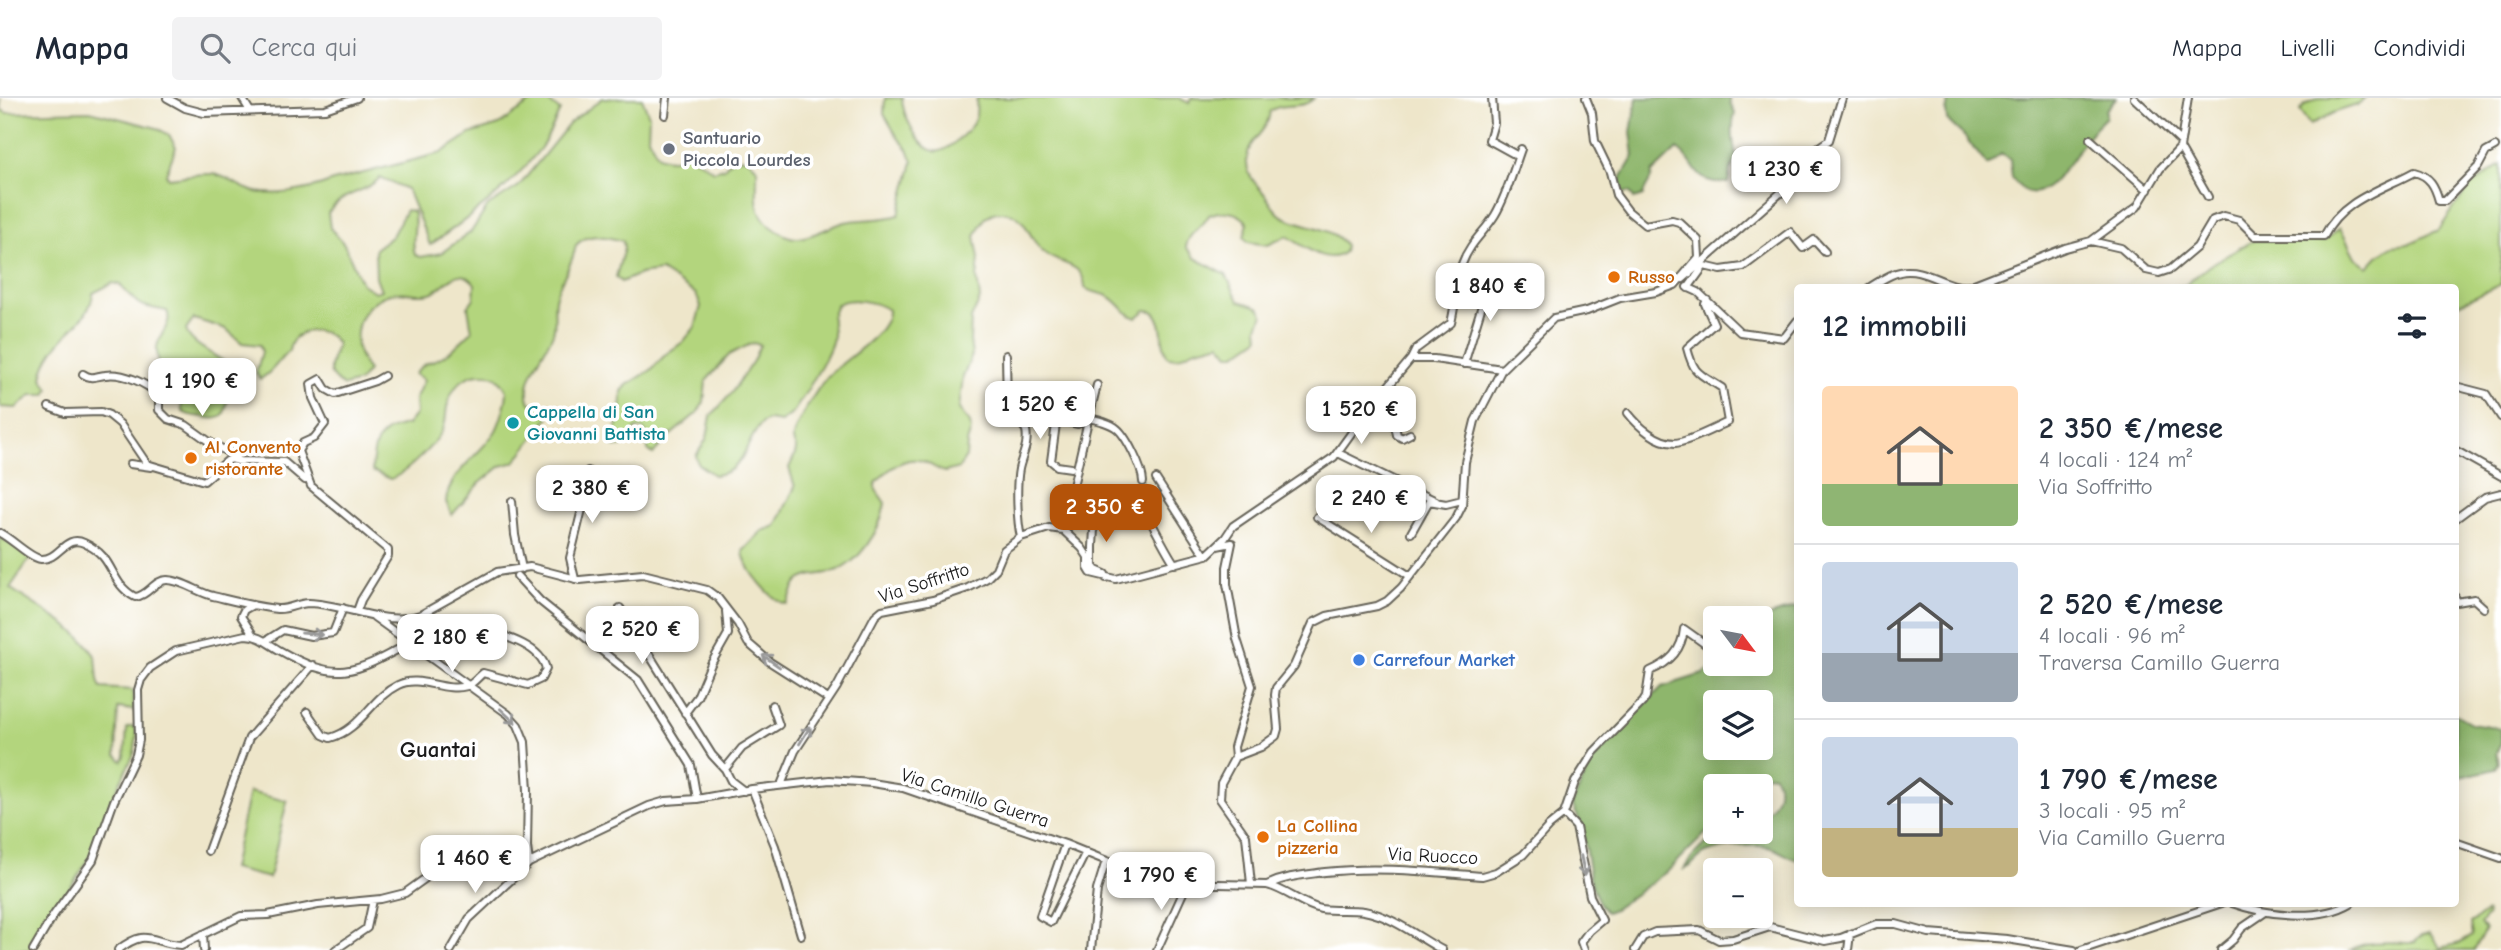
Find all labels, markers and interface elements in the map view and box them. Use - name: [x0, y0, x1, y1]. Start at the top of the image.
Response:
- search box: [172, 17, 662, 80]
- text: Mappa: [35, 29, 130, 67]
- icon: search: [196, 29, 234, 67]
- text: Cerca qui: [252, 33, 357, 63]
- text: Mappa: [2172, 34, 2242, 62]
- text: Livelli: [2280, 34, 2335, 62]
- text: Condividi: [2373, 34, 2466, 62]
- place label: Santuario Piccola Lourdes: [683, 127, 811, 171]
- marker: Santuario Piccola Lourdes: [661, 141, 677, 157]
- pin: 1 230 €: [1721, 146, 1851, 206]
- text: 1 230 €: [1747, 155, 1825, 182]
- pin: 1 840 €: [1425, 264, 1555, 323]
- place label: Russo: [1628, 266, 1675, 288]
- marker: Russo: [1606, 269, 1622, 285]
- text: 1 840 €: [1452, 272, 1528, 299]
- icon: filters: [2393, 307, 2431, 345]
- text: 12 immobili: [1822, 309, 1967, 344]
- pin: 1 190 €: [137, 358, 267, 418]
- text: 1 190 €: [164, 367, 240, 394]
- pin: 1 520 €: [975, 382, 1105, 441]
- pin: 1 520 €: [1296, 386, 1426, 446]
- text: 1 520 €: [1001, 390, 1079, 417]
- text: 1 520 €: [1322, 395, 1400, 422]
- place label: Cappella di San Giovanni Battista: [527, 401, 666, 445]
- text: 2 350 €/mese: [2039, 411, 2223, 446]
- icon: home: [1878, 414, 1962, 498]
- marker: Cappella di San Giovanni Battista: [505, 415, 521, 431]
- place label: Al Convento ristorante: [205, 436, 301, 480]
- text: 4 locali · 124 m²: [2039, 446, 2192, 473]
- marker: Al Convento ristorante: [183, 450, 199, 466]
- pin: 2 380 €: [527, 466, 657, 525]
- text: Via Soffritto: [2039, 473, 2153, 500]
- text: 2 380 €: [552, 474, 632, 501]
- pin: 2 240 €: [1306, 476, 1436, 535]
- pin: 2 350 €: [1041, 484, 1171, 544]
- text: 2 240 €: [1332, 484, 1410, 511]
- text: 2 350 €: [1066, 493, 1146, 520]
- street label: Via Soffritto: [876, 558, 972, 608]
- text: 2 520 €/mese: [2039, 587, 2223, 622]
- icon: home: [1878, 590, 1962, 674]
- pin: 2 520 €: [577, 606, 707, 666]
- north arrow: [1703, 606, 1773, 676]
- map controls: [1703, 606, 1773, 928]
- pin: 2 180 €: [387, 614, 517, 674]
- text: 2 520 €: [602, 615, 682, 642]
- text: 4 locali · 96 m²: [2039, 622, 2185, 649]
- text: 2 180 €: [413, 623, 491, 650]
- one-way arrow: [300, 628, 323, 641]
- place label: Carrefour Market: [1373, 649, 1516, 671]
- text: Traversa Camillo Guerra: [2039, 649, 2280, 676]
- marker: Carrefour Market: [1351, 652, 1367, 668]
- one-way arrow: [762, 654, 781, 668]
- button: layers: [1703, 690, 1773, 760]
- one-way arrow: [499, 707, 516, 724]
- one-way arrow: [798, 726, 812, 746]
- district label: Guantai: [400, 736, 476, 763]
- text: 1 790 €/mese: [2039, 762, 2218, 797]
- street label: Via Camillo Guerra: [898, 764, 1052, 832]
- icon: home: [1878, 765, 1962, 849]
- button: +: [1703, 774, 1773, 844]
- text: 3 locali · 95 m²: [2039, 797, 2185, 824]
- place label: La Collina pizzeria: [1277, 815, 1358, 859]
- text: Via Camillo Guerra: [2039, 824, 2226, 851]
- marker: La Collina pizzeria: [1255, 829, 1271, 845]
- pin: 1 460 €: [410, 836, 540, 895]
- street label: Via Ruocco: [1387, 843, 1479, 869]
- text: 1 460 €: [436, 844, 514, 871]
- pin: 1 790 €: [1096, 852, 1226, 912]
- one-way arrow: [1576, 854, 1590, 877]
- button: −: [1703, 858, 1773, 928]
- text: 1 790 €: [1123, 861, 1199, 888]

